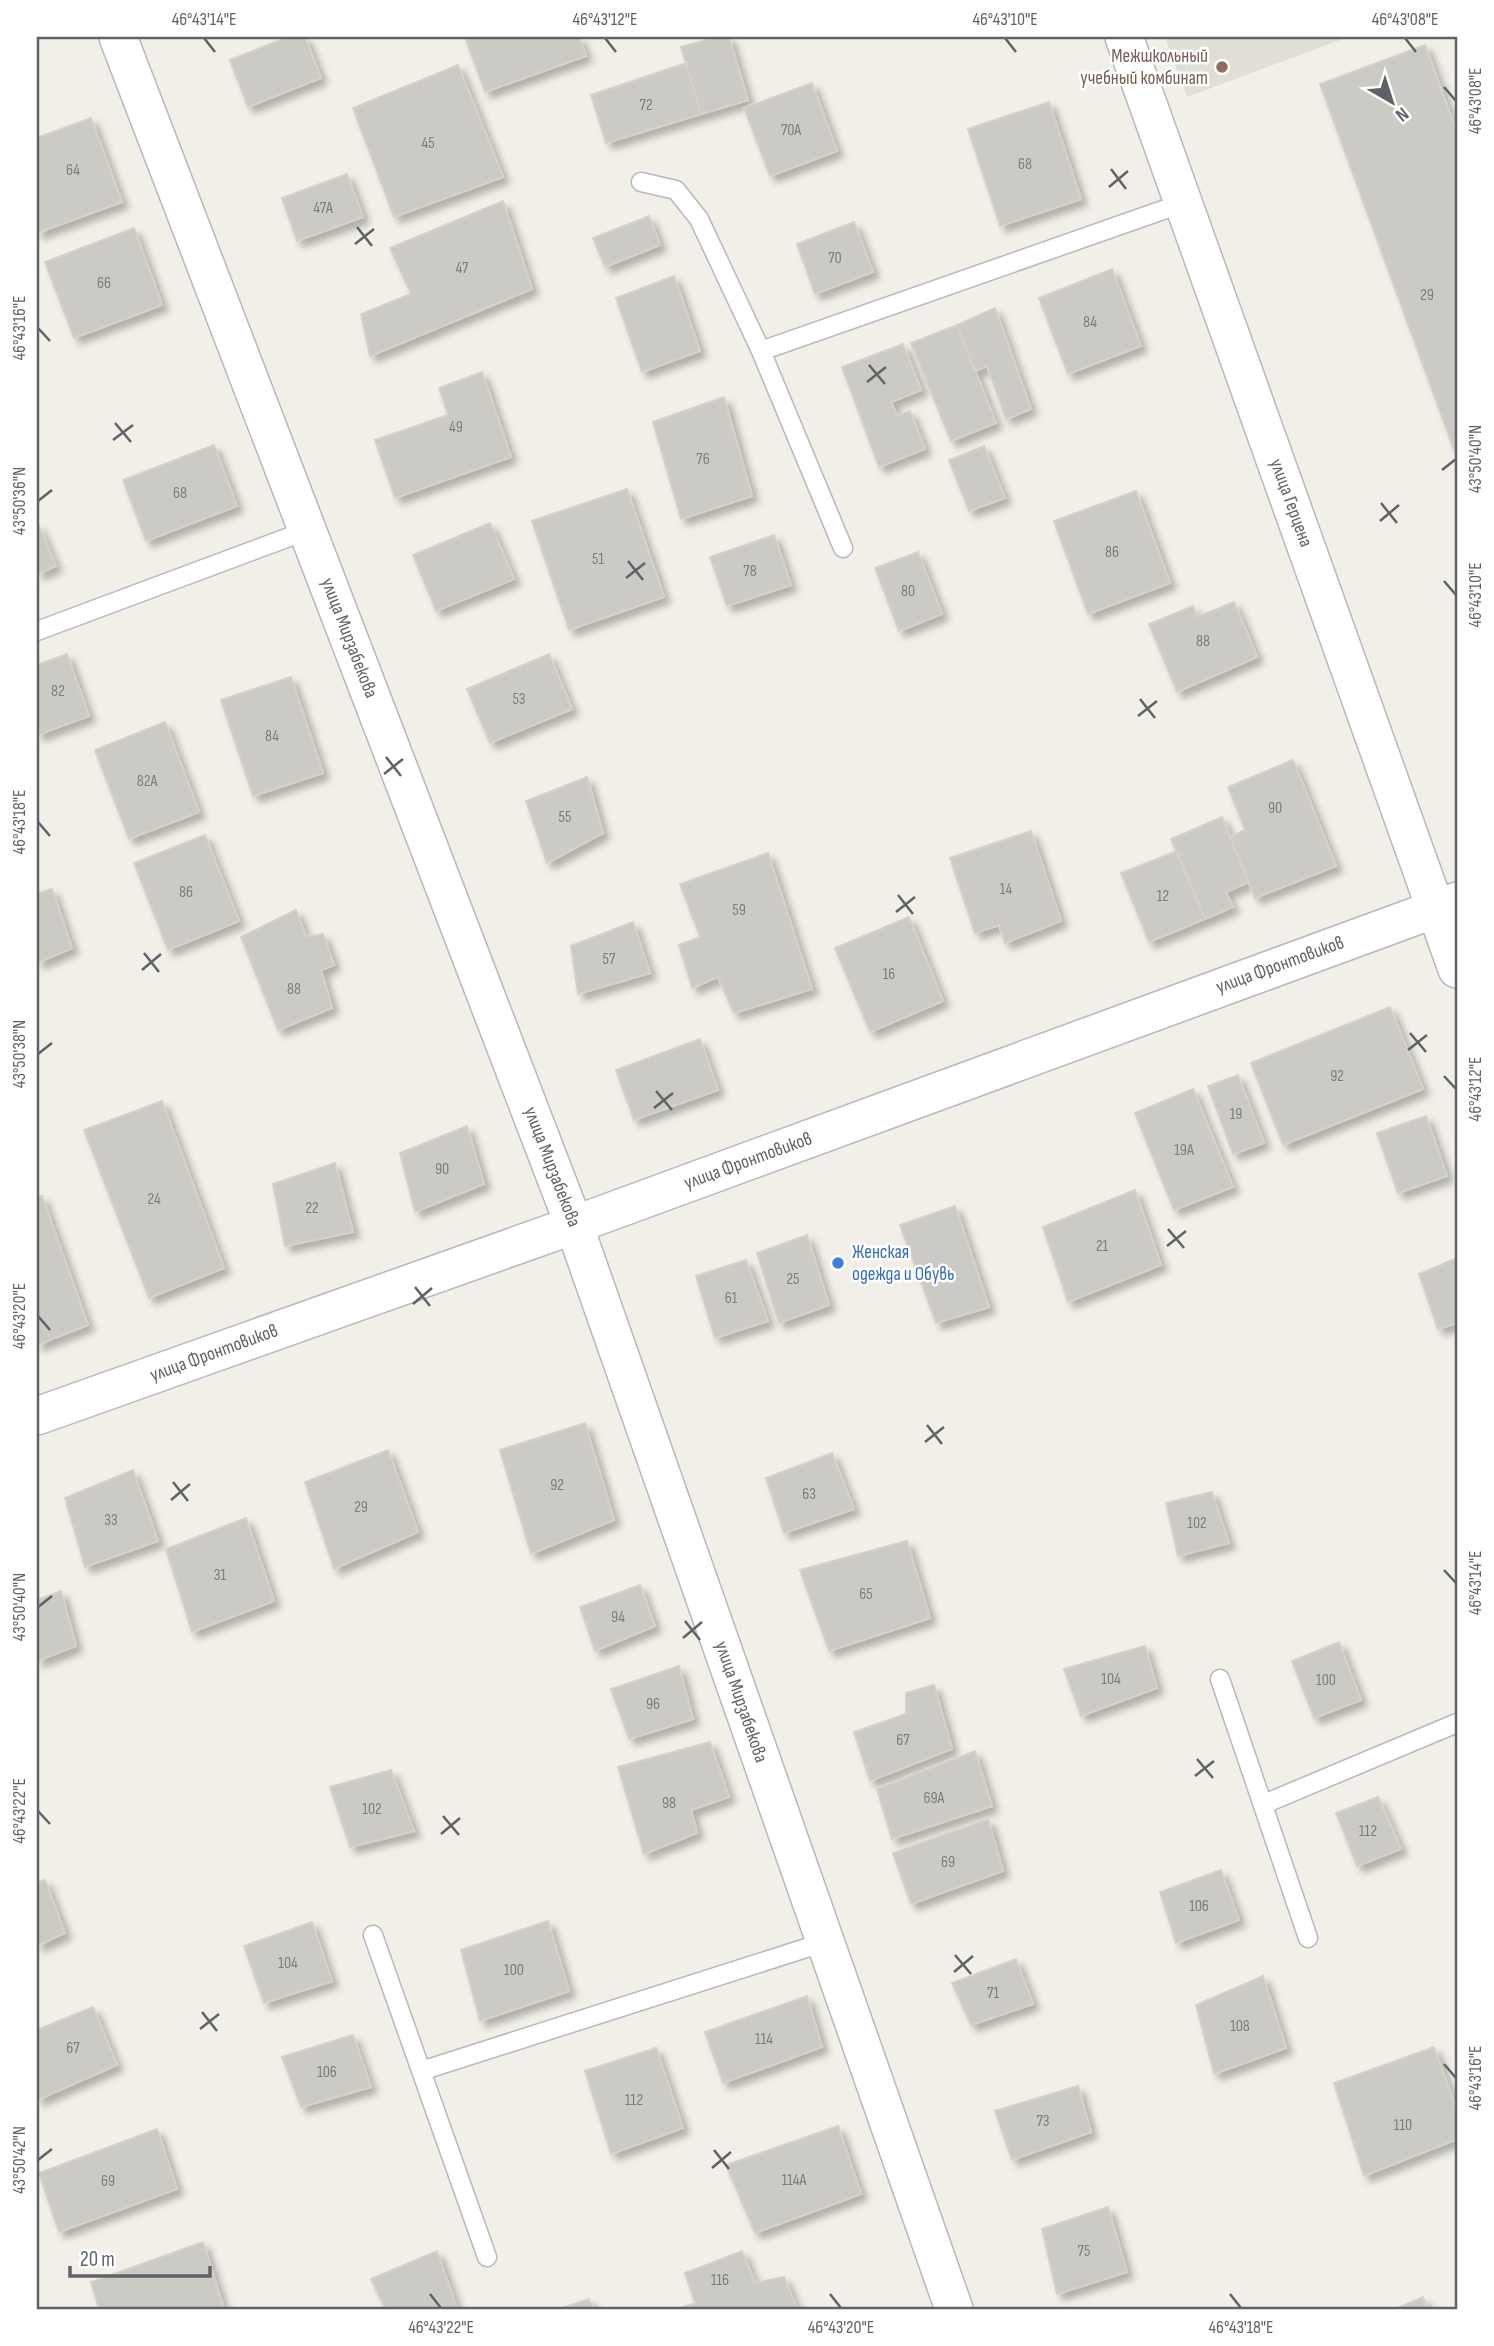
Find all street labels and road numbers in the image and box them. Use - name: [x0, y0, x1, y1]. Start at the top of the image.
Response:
- street label: улица Герцена: [1264, 456, 1318, 550]
- street label: улица Мирзабекова: [316, 575, 382, 701]
- street label: улица Фронтовиков: [1213, 931, 1347, 999]
- street label: улица Мирзабекова: [519, 1104, 585, 1230]
- street label: улица Фронтовиков: [681, 1127, 815, 1195]
- street label: улица Фронтовиков: [147, 1319, 281, 1387]
- street label: улица Мирзабекова: [709, 1638, 773, 1766]

